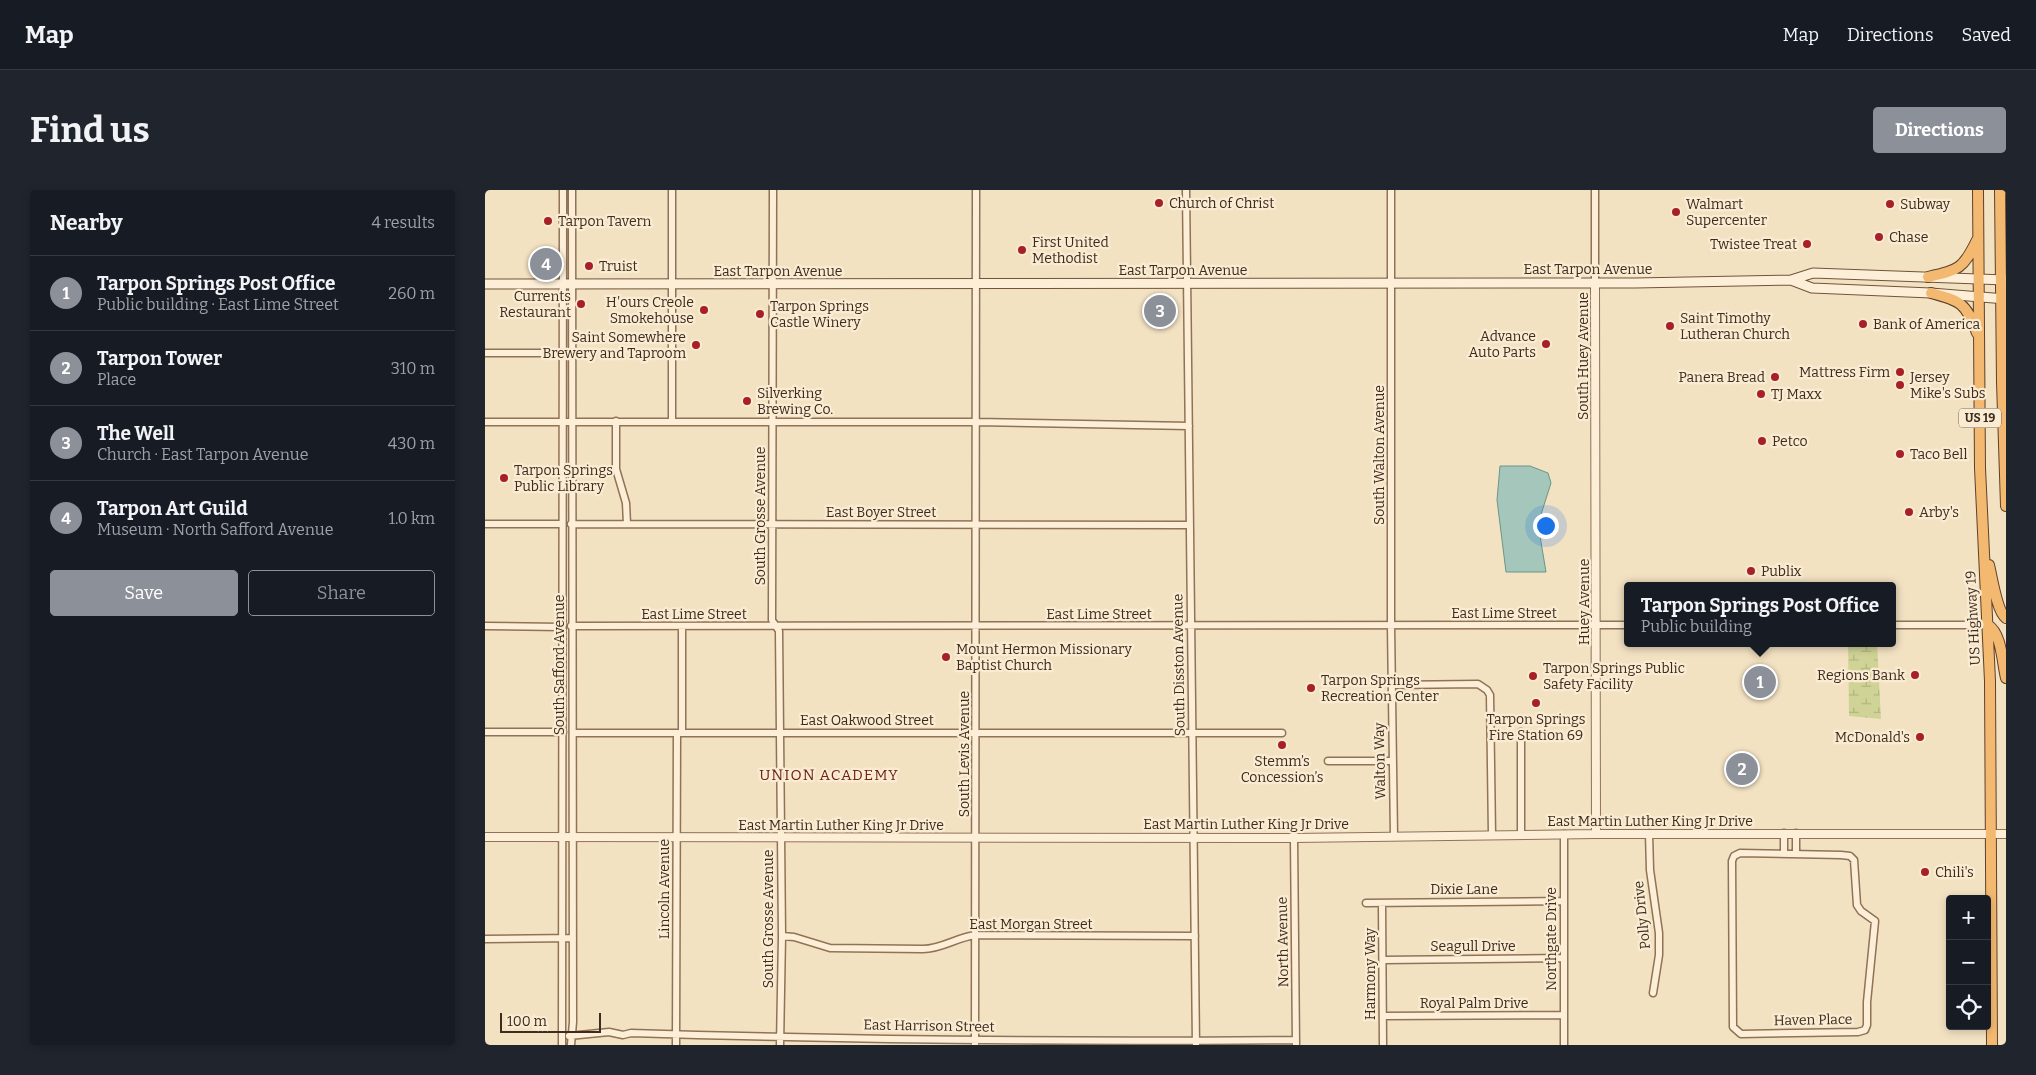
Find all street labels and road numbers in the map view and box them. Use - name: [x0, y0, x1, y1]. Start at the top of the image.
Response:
- street label: East Tarpon Avenue: [1524, 261, 1653, 278]
- street label: East Tarpon Avenue: [1119, 262, 1248, 279]
- street label: East Tarpon Avenue: [714, 263, 843, 280]
- street label: South Huey Avenue: [1575, 292, 1592, 420]
- street label: South Walton Avenue: [1371, 385, 1388, 525]
- road number: US 19: [1959, 408, 2001, 428]
- street label: South Grosse Avenue: [752, 447, 769, 585]
- street label: East Boyer Street: [826, 504, 936, 521]
- street label: Huey Avenue: [1576, 559, 1593, 645]
- street label: US Highway 19: [1962, 570, 1984, 666]
- street label: South Disston Avenue: [1169, 594, 1189, 736]
- street label: South Safford Avenue: [551, 595, 568, 735]
- street label: East Lime Street: [1451, 605, 1557, 622]
- street label: East Lime Street: [641, 606, 747, 623]
- street label: East Lime Street: [1046, 606, 1152, 623]
- street label: South Levis Avenue: [956, 691, 973, 817]
- street label: East Oakwood Street: [800, 712, 934, 729]
- street label: Walton Way: [1371, 722, 1389, 800]
- street label: East Martin Luther King Jr Drive: [1547, 813, 1753, 830]
- street label: East Martin Luther King Jr Drive: [1143, 816, 1349, 833]
- street label: East Martin Luther King Jr Drive: [738, 817, 944, 834]
- street label: Lincoln Avenue: [656, 839, 673, 939]
- street label: South Grosse Avenue: [760, 850, 777, 988]
- street label: Polly Drive: [1630, 880, 1654, 950]
- street label: Dixie Lane: [1430, 881, 1498, 898]
- street label: Northgate Drive: [1543, 887, 1560, 991]
- street label: North Avenue: [1274, 896, 1292, 988]
- street label: East Morgan Street: [969, 916, 1093, 933]
- street label: Harmony Way: [1362, 927, 1379, 1020]
- street label: Seagull Drive: [1430, 938, 1516, 955]
- street label: Royal Palm Drive: [1420, 995, 1528, 1012]
- street label: Haven Place: [1773, 1011, 1853, 1029]
- street label: East Harrison Street: [863, 1016, 995, 1036]

